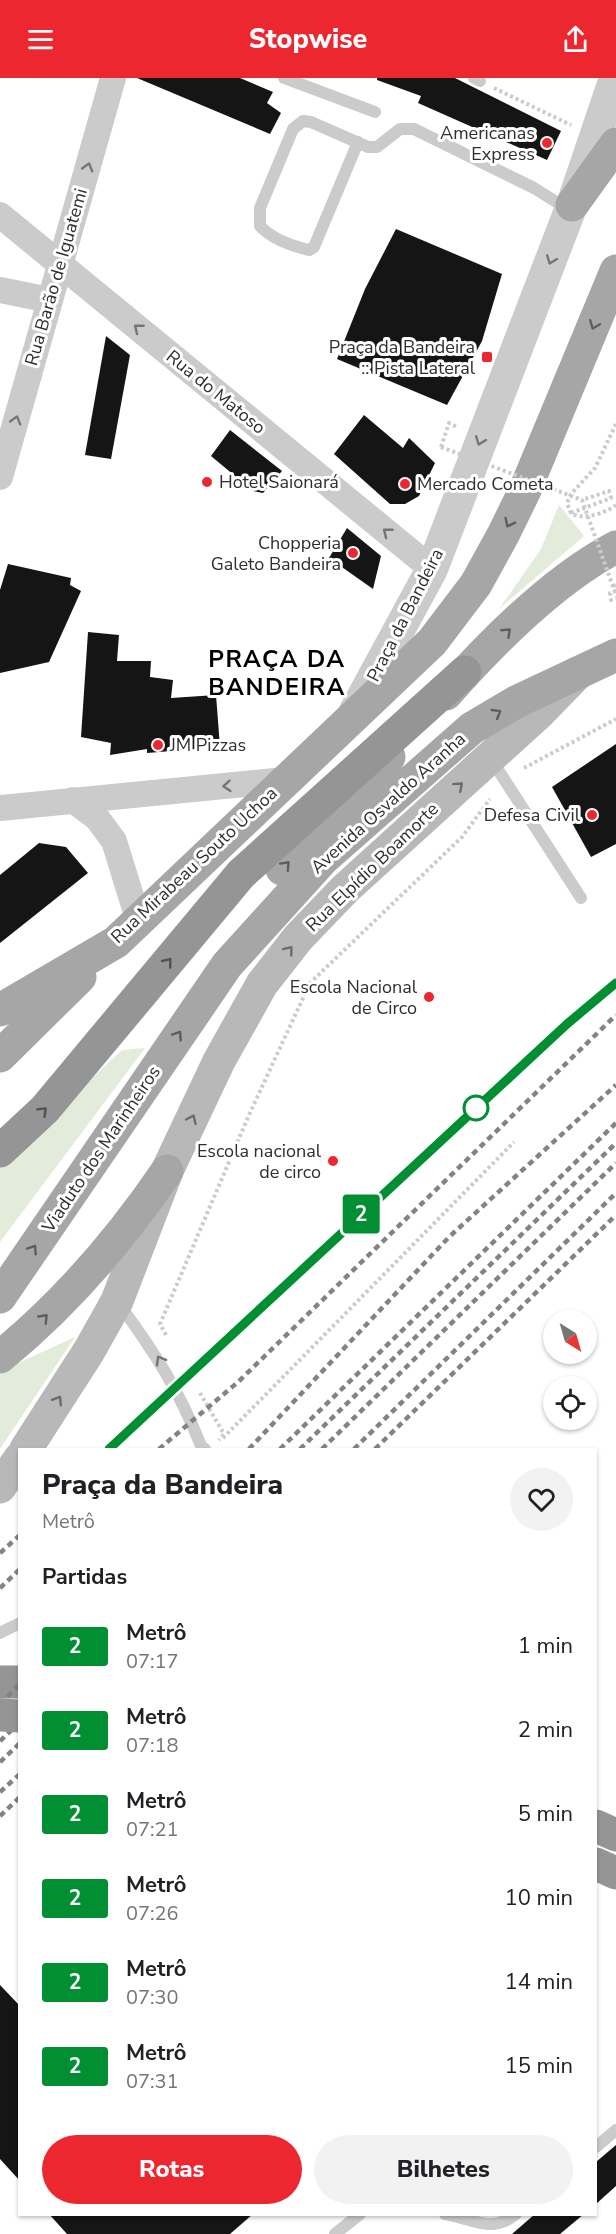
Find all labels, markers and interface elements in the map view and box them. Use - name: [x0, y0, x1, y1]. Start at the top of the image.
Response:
- text: Stopwise: [249, 21, 367, 58]
- icon: menu: [24, 23, 57, 56]
- icon: share: [559, 23, 592, 56]
- place label: Americanas Express: [440, 121, 535, 166]
- marker: Americanas Express: [540, 136, 554, 150]
- one-way arrow: [81, 162, 93, 173]
- street label: Rua Barão de Iguatemi: [19, 186, 93, 368]
- one-way arrow: [546, 254, 558, 265]
- one-way arrow: [589, 319, 601, 330]
- one-way arrow: [134, 324, 145, 335]
- place label: Praça da Bandeira :: Pista Lateral: [329, 335, 476, 380]
- street label: Rua do Matoso: [161, 345, 271, 439]
- marker: Praça da Bandeira :: Pista Lateral: [480, 350, 494, 364]
- one-way arrow: [9, 415, 21, 426]
- one-way arrow: [475, 435, 487, 446]
- place label: Hotel Saionará: [219, 470, 339, 494]
- place label: Mercado Cometa: [417, 472, 554, 496]
- marker: Hotel Saionará: [200, 475, 214, 489]
- marker: Mercado Cometa: [398, 477, 412, 491]
- one-way arrow: [505, 517, 516, 528]
- one-way arrow: [382, 528, 393, 539]
- place label: Chopperia Galeto Bandeira: [211, 531, 341, 576]
- street label: Praça da Bandeira: [361, 544, 449, 686]
- marker: Chopperia Galeto Bandeira: [346, 546, 360, 560]
- one-way arrow: [500, 629, 511, 640]
- district label: PRAÇA DA BANDEIRA: [208, 643, 346, 703]
- one-way arrow: [491, 709, 501, 720]
- street label: Avenida Osvaldo Aranha: [305, 727, 471, 879]
- place label: JM Pizzas: [169, 733, 246, 757]
- marker: JM Pizzas: [151, 738, 165, 752]
- one-way arrow: [223, 779, 232, 792]
- street label: Rua Mirabeau Souto Uchoa: [106, 781, 282, 949]
- one-way arrow: [452, 782, 463, 793]
- street label: Rua Elpídio Boamorte: [300, 797, 444, 937]
- place label: Defesa Civil: [484, 803, 581, 827]
- marker: Defesa Civil: [585, 808, 599, 822]
- one-way arrow: [279, 861, 290, 871]
- one-way arrow: [281, 946, 292, 957]
- one-way arrow: [160, 957, 171, 968]
- place label: Escola Nacional de Circo: [290, 975, 418, 1020]
- marker: Escola Nacional de Circo: [422, 990, 436, 1004]
- one-way arrow: [171, 1031, 182, 1042]
- street label: Viaduto dos Marinheiros: [36, 1061, 166, 1238]
- unlabelled marker: [463, 1095, 489, 1121]
- one-way arrow: [36, 1107, 46, 1118]
- one-way arrow: [184, 1114, 196, 1125]
- place label: Escola nacional de circo: [197, 1139, 322, 1184]
- marker: Escola nacional de circo: [326, 1154, 340, 1168]
- line badge: 2: [342, 1194, 380, 1234]
- text: 2: [355, 1200, 367, 1228]
- one-way arrow: [26, 1244, 37, 1255]
- north arrow: [543, 1310, 597, 1364]
- map controls: [543, 1310, 597, 1430]
- one-way arrow: [36, 1315, 47, 1326]
- one-way arrow: [155, 1356, 167, 1367]
- button: locate: [543, 1376, 597, 1430]
- one-way arrow: [51, 1396, 63, 1406]
- text: Praça da Bandeira: [42, 1466, 283, 1504]
- button: heart: [510, 1468, 573, 1531]
- text: Metrô: [42, 1508, 95, 1535]
- text: Partidas: [42, 1562, 127, 1592]
- text: Metrô: [126, 1618, 187, 1648]
- text: 1 min: [518, 1631, 573, 1661]
- text: 2: [69, 1632, 81, 1660]
- text: 07:17: [126, 1648, 179, 1675]
- text: Metrô: [126, 1702, 187, 1732]
- text: 2 min: [518, 1715, 573, 1745]
- text: 2: [69, 1716, 81, 1744]
- text: 07:18: [126, 1732, 179, 1759]
- text: Metrô: [126, 1786, 187, 1816]
- text: 5 min: [518, 1799, 573, 1829]
- text: 2: [69, 1800, 81, 1828]
- text: 07:21: [126, 1816, 179, 1843]
- text: Metrô: [126, 1870, 187, 1900]
- text: 10 min: [505, 1883, 573, 1913]
- text: 2: [69, 1884, 81, 1912]
- text: 07:26: [126, 1900, 179, 1927]
- text: Metrô: [126, 1954, 187, 1984]
- text: 14 min: [505, 1967, 573, 1997]
- text: 2: [69, 1968, 81, 1996]
- text: 07:30: [126, 1984, 179, 2011]
- text: Metrô: [126, 2038, 187, 2068]
- text: 15 min: [505, 2051, 573, 2081]
- text: 2: [69, 2052, 81, 2080]
- text: 07:31: [126, 2068, 179, 2095]
- button: Rotas: [42, 2135, 302, 2204]
- button: Bilhetes: [314, 2135, 573, 2204]

